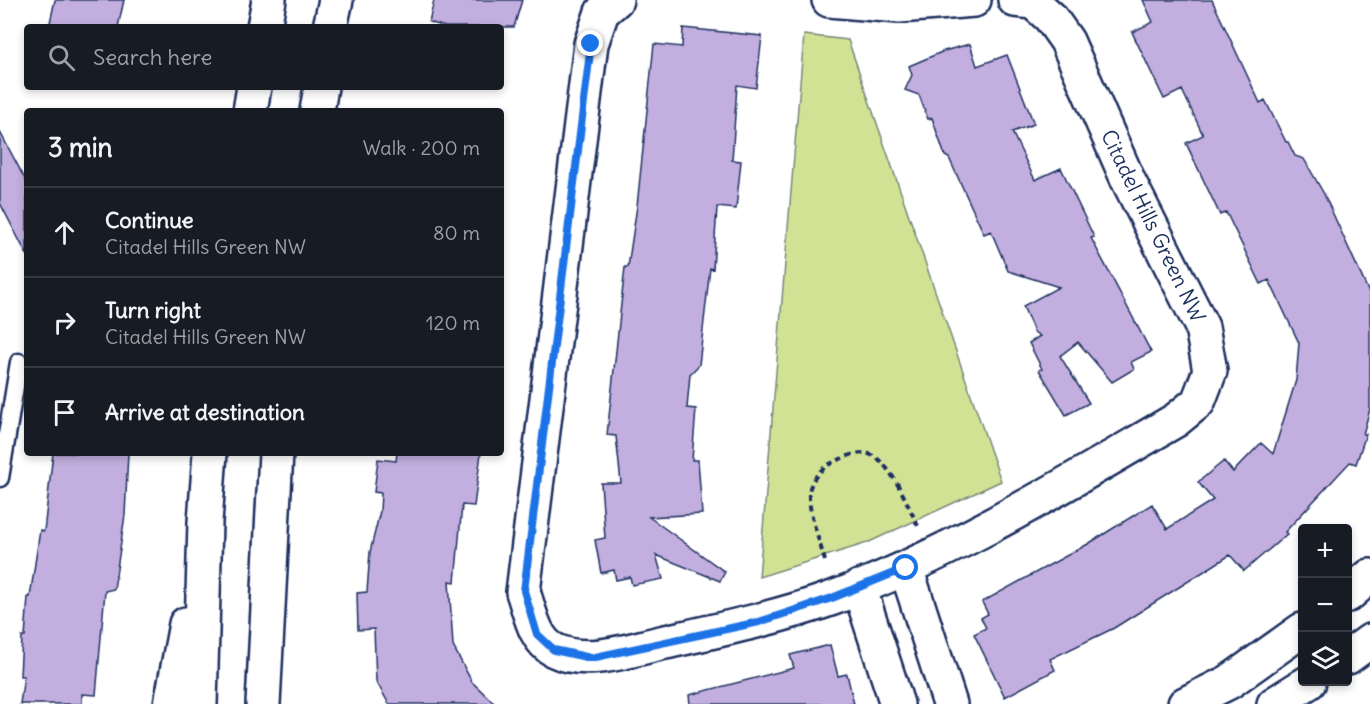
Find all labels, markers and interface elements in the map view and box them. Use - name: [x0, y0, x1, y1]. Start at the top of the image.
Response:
- search box: [24, 24, 504, 90]
- route end: [577, 30, 603, 56]
- icon: search: [45, 41, 78, 74]
- text: Search here: [93, 43, 212, 71]
- street label: Citadel Hills Green NW: [1095, 125, 1212, 327]
- text: 3 min: [48, 131, 113, 164]
- text: Walk · 200 m: [363, 135, 480, 160]
- text: Continue: [105, 206, 194, 234]
- icon: ahead: [48, 216, 81, 249]
- text: 80 m: [433, 220, 480, 245]
- text: Citadel Hills Green NW: [105, 234, 306, 259]
- text: Turn right: [105, 296, 201, 324]
- icon: right: [48, 306, 81, 339]
- text: 120 m: [426, 310, 480, 335]
- text: Citadel Hills Green NW: [105, 324, 306, 349]
- icon: arrive: [48, 396, 81, 429]
- text: Arrive at destination: [105, 398, 305, 426]
- map controls: [1298, 524, 1352, 686]
- button: +: [1298, 524, 1352, 578]
- route start: [892, 554, 918, 580]
- button: −: [1298, 578, 1352, 632]
- button: layers: [1298, 632, 1352, 686]

